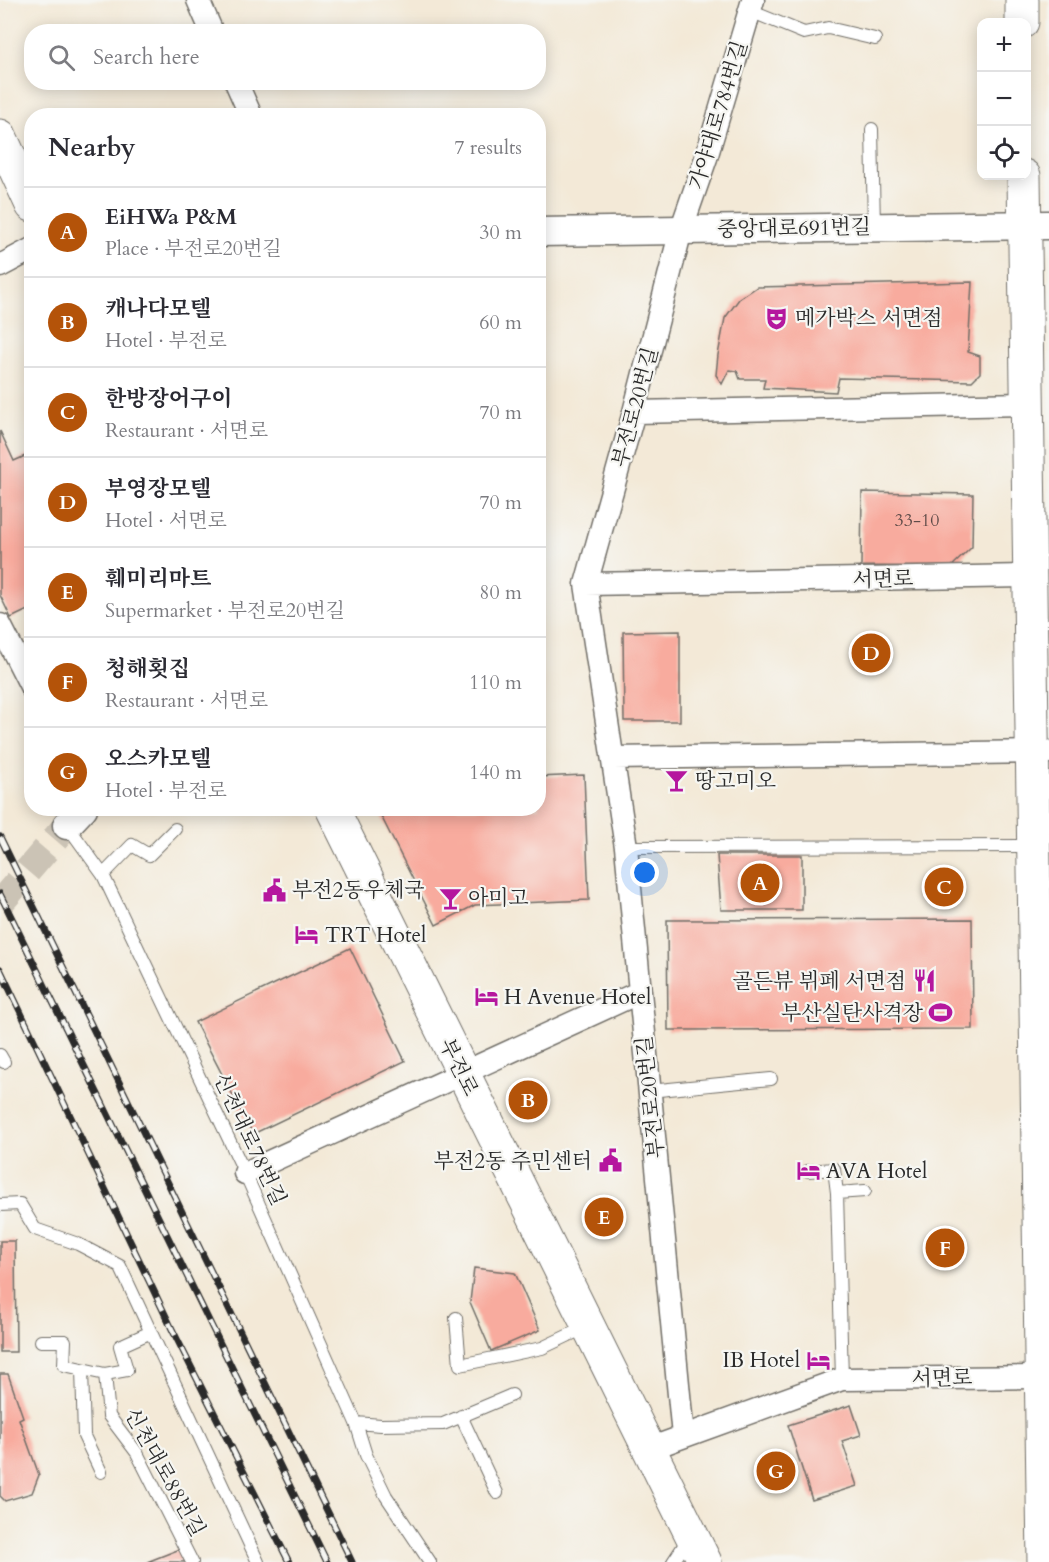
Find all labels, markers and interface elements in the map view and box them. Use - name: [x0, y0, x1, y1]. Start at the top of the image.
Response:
- map controls: [977, 18, 1031, 180]
- button: +: [977, 18, 1031, 72]
- search box: [24, 24, 546, 90]
- street label: 가야대로784번길: [682, 37, 755, 193]
- icon: search: [45, 41, 78, 74]
- text: Search here: [93, 42, 200, 72]
- button: −: [977, 72, 1031, 126]
- button: locate: [977, 126, 1031, 180]
- text: Nearby: [48, 130, 136, 165]
- text: 7 results: [454, 134, 522, 161]
- text: EiHWa P&M: [105, 202, 237, 232]
- street label: 중앙대로691번길: [717, 213, 871, 244]
- text: A: [60, 219, 75, 246]
- text: 30 m: [479, 219, 522, 246]
- text: Place · 부전로20번길: [105, 235, 282, 262]
- text: 캐나다모텔: [105, 294, 211, 324]
- place label: 메가박스 서면점: [795, 304, 943, 333]
- theatre icon: 메가박스 서면점: [764, 305, 790, 331]
- text: B: [60, 309, 75, 336]
- text: 60 m: [479, 309, 522, 336]
- text: Hotel · 부전로: [105, 327, 227, 354]
- street label: 부전로20번길: [606, 344, 665, 470]
- text: 한방장어구이: [105, 384, 233, 414]
- text: C: [60, 399, 75, 426]
- text: 70 m: [479, 399, 522, 426]
- text: Restaurant · 서면로: [105, 417, 268, 444]
- text: 부영장모텔: [105, 474, 211, 504]
- text: D: [59, 489, 76, 516]
- text: 70 m: [479, 489, 522, 516]
- text: Hotel · 서면로: [105, 507, 227, 534]
- house number: 33-10: [895, 508, 939, 533]
- text: 훼미리마트: [105, 564, 211, 594]
- street label: 서면로: [852, 564, 914, 595]
- text: E: [61, 579, 74, 606]
- text: 80 m: [479, 579, 522, 606]
- text: Supermarket · 부전로20번길: [105, 597, 345, 624]
- pin: D: [852, 630, 890, 676]
- text: 청해횟집: [105, 654, 190, 684]
- text: F: [62, 669, 73, 696]
- text: 110 m: [469, 669, 522, 696]
- text: Restaurant · 서면로: [105, 687, 268, 714]
- text: 오스카모텔: [105, 744, 211, 774]
- text: G: [59, 759, 76, 786]
- text: 140 m: [469, 759, 522, 786]
- place label: 땅고미오: [695, 767, 776, 796]
- bar icon: 땅고미오: [664, 768, 690, 794]
- text: Hotel · 부전로: [105, 777, 227, 804]
- your location: [630, 858, 659, 887]
- pin: A: [740, 860, 780, 906]
- pin: C: [924, 864, 964, 910]
- place label: 부전2동우체국: [292, 876, 424, 905]
- public building icon: 부전2동우체국: [261, 877, 287, 903]
- place label: 아미고: [468, 884, 529, 913]
- bar icon: 아미고: [437, 885, 463, 911]
- place label: TRT Hotel: [325, 921, 426, 950]
- hotel icon: TRT Hotel: [294, 922, 320, 948]
- place label: 골든뷰 뷔페 서면점: [732, 967, 906, 996]
- restaurant icon: 골든뷰 뷔페 서면점: [911, 968, 937, 994]
- place label: H Avenue Hotel: [504, 983, 651, 1012]
- hotel icon: H Avenue Hotel: [473, 984, 499, 1010]
- place label: 부산실탄사격장: [781, 999, 924, 1028]
- sports icon: 부산실탄사격장: [928, 1000, 954, 1026]
- street label: 부전로: [432, 1034, 485, 1101]
- street label: 부전로20번길: [630, 1034, 671, 1160]
- street label: 신천대로78번길: [206, 1068, 293, 1210]
- pin: B: [508, 1078, 548, 1122]
- place label: 부전2동 주민센터: [434, 1147, 592, 1176]
- public building icon: 부전2동 주민센터: [597, 1148, 623, 1174]
- place label: AVA Hotel: [826, 1157, 927, 1186]
- hotel icon: AVA Hotel: [795, 1158, 821, 1184]
- pin: E: [584, 1194, 624, 1240]
- pin: F: [926, 1226, 964, 1270]
- place label: IB Hotel: [723, 1346, 800, 1375]
- hotel icon: IB Hotel: [805, 1347, 831, 1373]
- street label: 서면로: [911, 1363, 973, 1394]
- street label: 신천대로88번길: [117, 1403, 212, 1542]
- pin: G: [756, 1448, 796, 1494]

